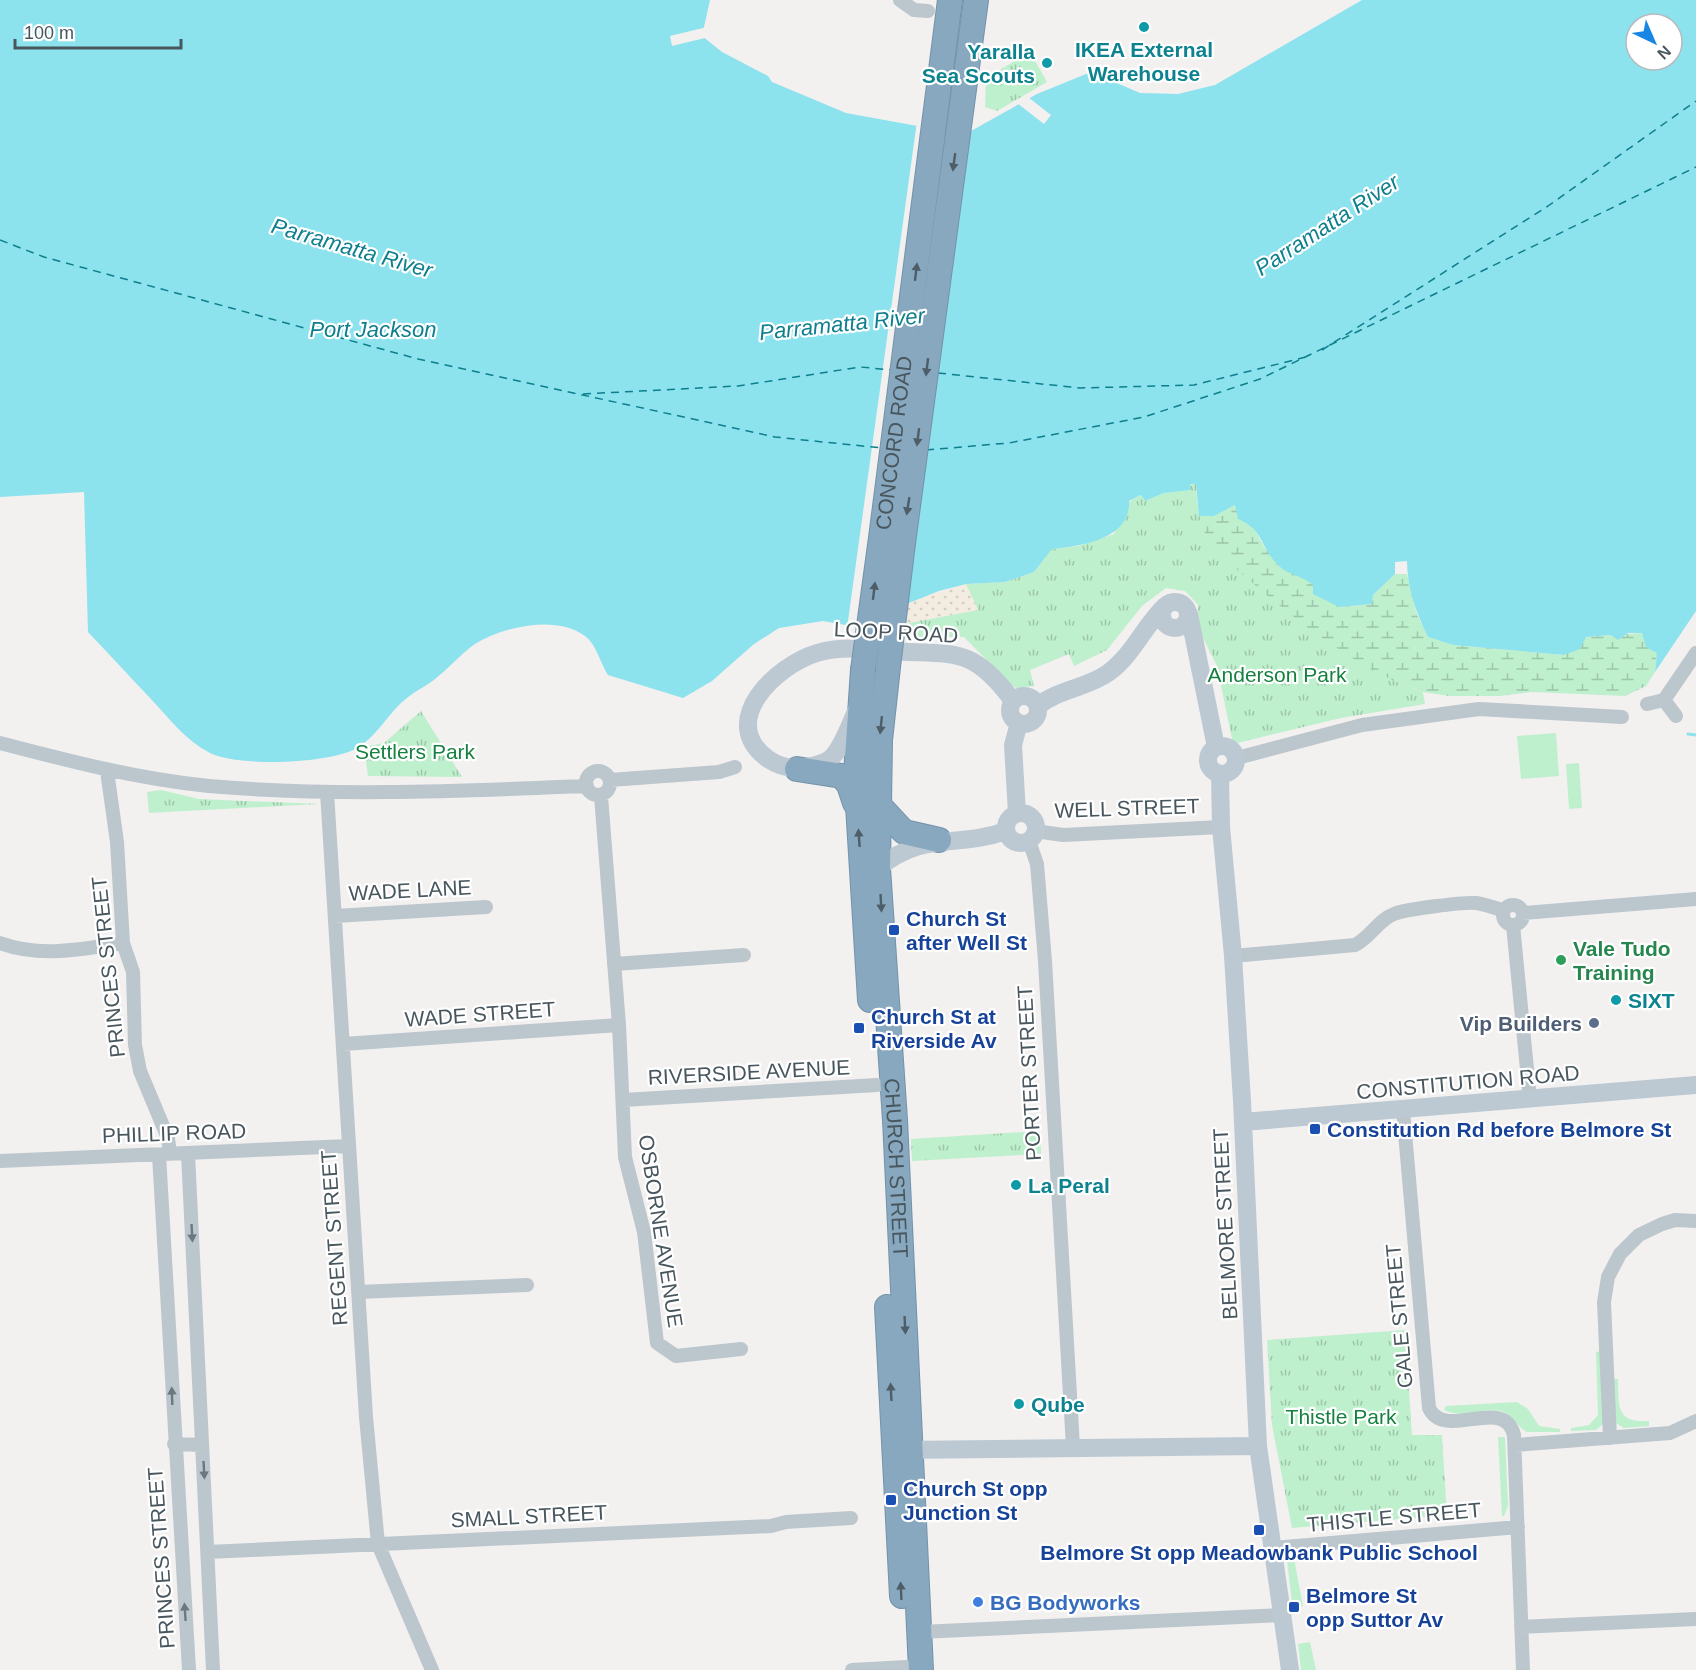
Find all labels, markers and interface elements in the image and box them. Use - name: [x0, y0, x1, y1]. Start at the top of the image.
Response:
- scale bar: [15, 12, 182, 50]
- north arrow: [1624, 12, 1684, 72]
- marker: IKEA External Warehouse: [1137, 20, 1151, 34]
- text: 100 m: [24, 23, 74, 43]
- place label: IKEA External Warehouse: [1075, 38, 1213, 85]
- place label: Yaralla Sea Scouts: [922, 40, 1035, 87]
- text: N: [1654, 42, 1674, 63]
- marker: Yaralla Sea Scouts: [1040, 56, 1054, 70]
- one-way arrow: [949, 153, 958, 172]
- water label: Parramatta River: [1250, 168, 1405, 281]
- water label: Parramatta River: [269, 213, 437, 283]
- one-way arrow: [911, 262, 920, 281]
- water label: Parramatta River: [758, 303, 928, 345]
- water label: Port Jackson: [309, 317, 437, 342]
- street label: CONCORD ROAD: [871, 354, 916, 531]
- one-way arrow: [922, 357, 931, 376]
- one-way arrow: [913, 427, 923, 446]
- one-way arrow: [904, 496, 913, 515]
- one-way arrow: [869, 582, 878, 601]
- street label: LOOP ROAD: [833, 617, 959, 647]
- park label: Anderson Park: [1208, 663, 1347, 686]
- one-way arrow: [876, 716, 886, 735]
- park label: Settlers Park: [355, 740, 476, 763]
- street label: WELL STREET: [1054, 794, 1200, 822]
- one-way arrow: [854, 829, 863, 848]
- street label: PRINCES STREET: [87, 875, 129, 1059]
- street label: WADE LANE: [348, 875, 472, 905]
- one-way arrow: [877, 894, 886, 913]
- place label: Church St after Well St: [906, 907, 1027, 954]
- marker: Church St after Well St: [887, 923, 901, 937]
- place label: Vale Tudo Training: [1573, 937, 1671, 984]
- marker: Vale Tudo Training: [1554, 953, 1568, 967]
- street label: PORTER STREET: [1013, 984, 1045, 1161]
- place label: SIXT: [1628, 989, 1675, 1012]
- marker: SIXT: [1609, 993, 1623, 1007]
- street label: WADE STREET: [404, 997, 556, 1031]
- place label: Church St at Riverside Av: [871, 1005, 997, 1052]
- place label: Vip Builders: [1460, 1012, 1582, 1035]
- marker: Vip Builders: [1587, 1016, 1601, 1030]
- marker: Church St at Riverside Av: [852, 1021, 866, 1035]
- street label: RIVERSIDE AVENUE: [647, 1055, 851, 1089]
- street label: CONSTITUTION ROAD: [1355, 1061, 1581, 1103]
- street label: CHURCH STREET: [881, 1077, 913, 1258]
- place label: Constitution Rd before Belmore St: [1327, 1118, 1671, 1141]
- street label: PHILLIP ROAD: [101, 1119, 247, 1147]
- marker: Constitution Rd before Belmore St: [1308, 1122, 1322, 1136]
- street label: BELMORE STREET: [1208, 1128, 1241, 1320]
- street label: OSBORNE AVENUE: [634, 1133, 688, 1329]
- street label: REGENT STREET: [316, 1149, 352, 1326]
- place label: La Peral: [1028, 1174, 1110, 1197]
- marker: La Peral: [1009, 1178, 1023, 1192]
- one-way arrow: [188, 1224, 197, 1243]
- street label: GALE STREET: [1381, 1243, 1417, 1389]
- one-way arrow: [900, 1316, 909, 1335]
- one-way arrow: [886, 1382, 895, 1401]
- one-way arrow: [168, 1387, 177, 1406]
- place label: Qube: [1031, 1393, 1085, 1416]
- marker: Qube: [1012, 1397, 1026, 1411]
- park label: Thistle Park: [1286, 1405, 1397, 1428]
- one-way arrow: [199, 1460, 208, 1479]
- street label: PRINCES STREET: [143, 1466, 179, 1650]
- place label: Church St opp Junction St: [903, 1477, 1048, 1524]
- marker: Church St opp Junction St: [884, 1493, 898, 1507]
- street label: THISTLE STREET: [1306, 1498, 1482, 1536]
- street label: SMALL STREET: [450, 1500, 608, 1532]
- marker: Belmore St opp Meadowbank Public School: [1252, 1523, 1266, 1537]
- place label: Belmore St opp Meadowbank Public School: [1040, 1541, 1478, 1564]
- one-way arrow: [897, 1581, 906, 1600]
- place label: Belmore St opp Suttor Av: [1306, 1584, 1444, 1631]
- place label: BG Bodyworks: [990, 1591, 1141, 1614]
- marker: BG Bodyworks: [971, 1595, 985, 1609]
- marker: Belmore St opp Suttor Av: [1287, 1600, 1301, 1614]
- one-way arrow: [180, 1602, 190, 1621]

